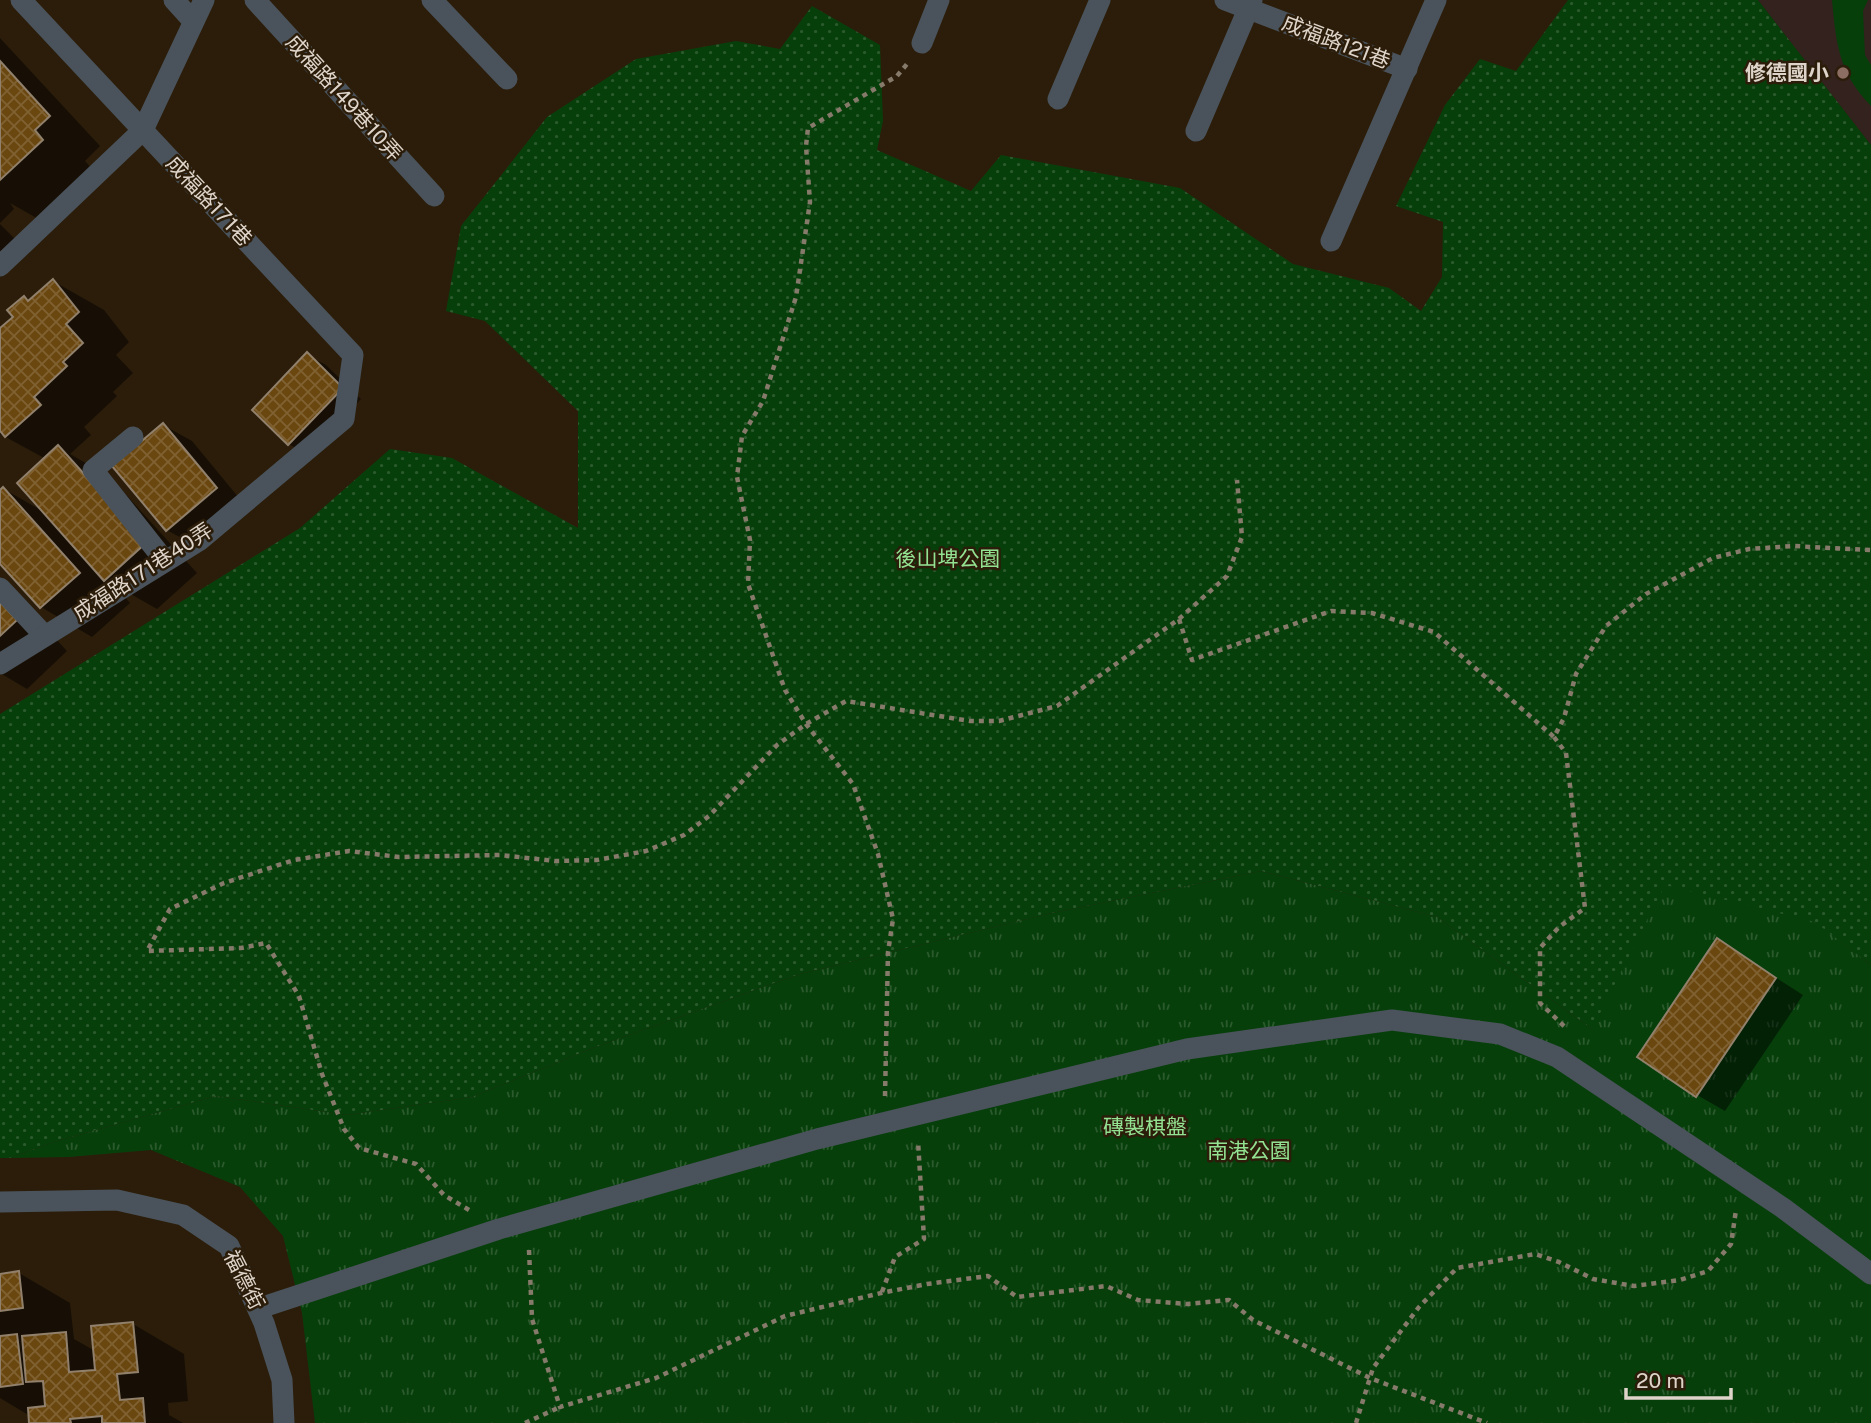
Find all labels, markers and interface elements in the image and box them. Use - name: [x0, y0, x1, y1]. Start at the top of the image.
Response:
- street label: 成福路121巷: [1279, 10, 1394, 74]
- street label: 成福路149巷10弄: [281, 29, 408, 166]
- place label: 修德國小: [1745, 60, 1829, 85]
- marker: 修德國小: [1835, 65, 1851, 81]
- street label: 成福路171巷: [161, 150, 257, 251]
- street label: 成福路171巷40弄: [68, 517, 217, 626]
- park label: 後山埤公園: [896, 546, 1001, 571]
- park label: 磚製棋盤: [1103, 1114, 1187, 1139]
- park label: 南港公園: [1207, 1138, 1291, 1163]
- street label: 福德街: [219, 1246, 270, 1314]
- scale bar: [1626, 1356, 1731, 1400]
- text: 20 m: [1636, 1368, 1685, 1393]

